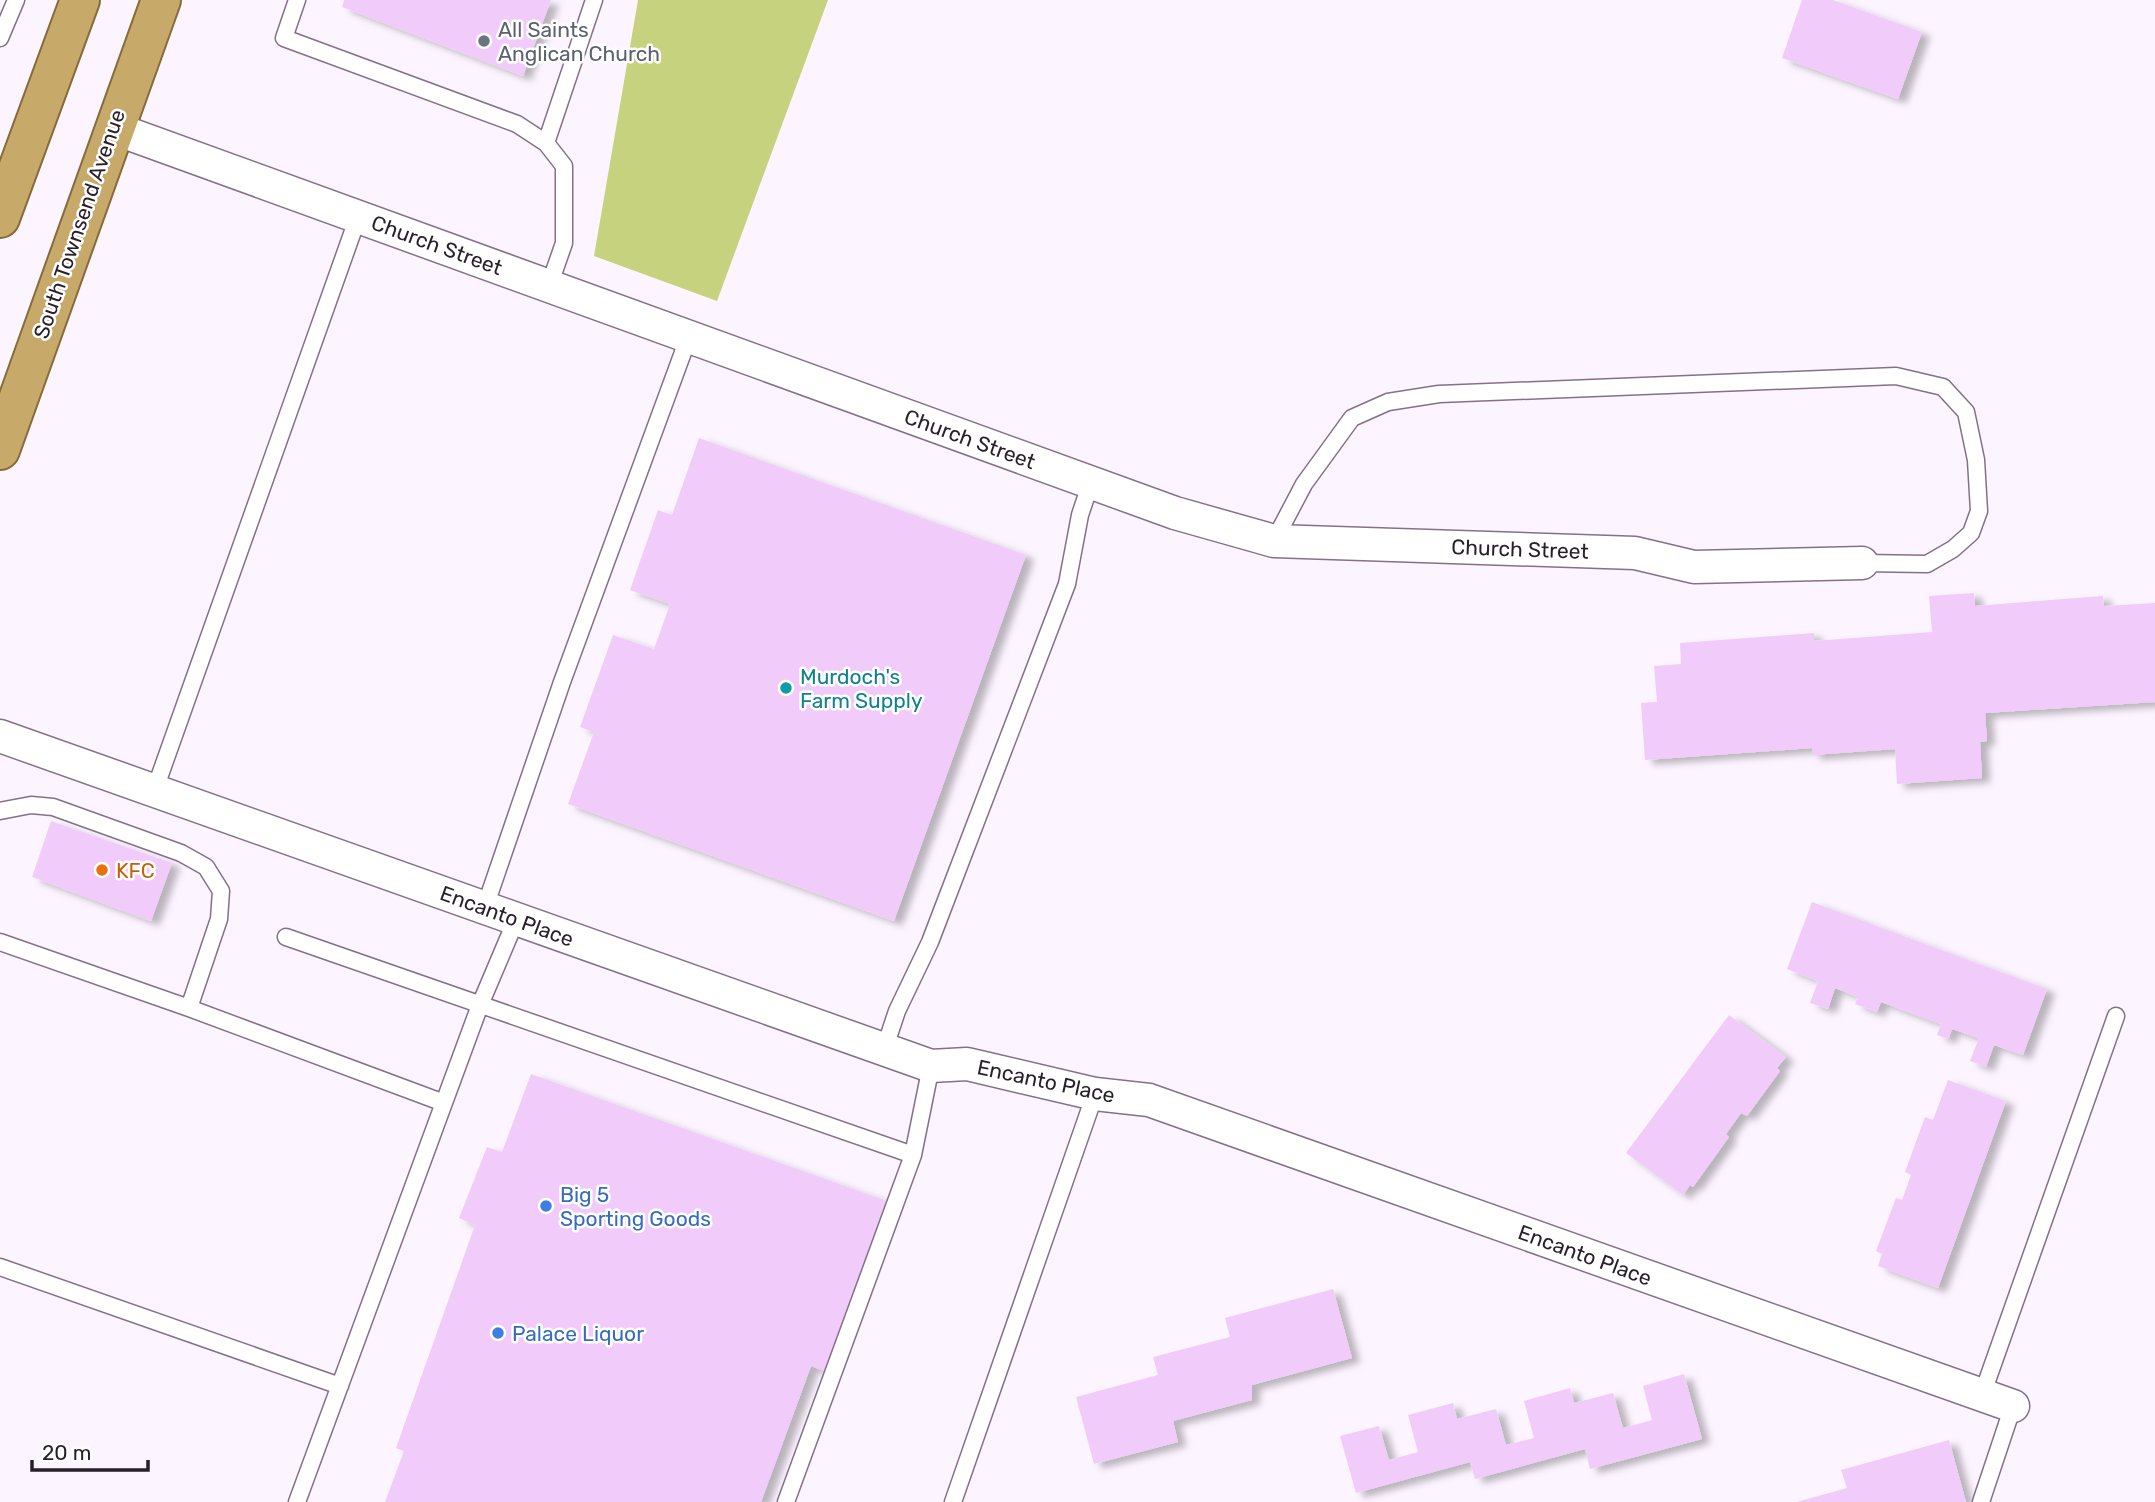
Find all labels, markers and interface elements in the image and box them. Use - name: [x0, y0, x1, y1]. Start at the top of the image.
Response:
- place label: All Saints Anglican Church: [498, 17, 660, 66]
- marker: All Saints Anglican Church: [476, 33, 492, 49]
- street label: South Townsend Avenue: [28, 106, 130, 342]
- street label: Church Street: [368, 210, 506, 280]
- street label: Church Street: [901, 404, 1039, 474]
- street label: Church Street: [1451, 534, 1589, 564]
- place label: Murdoch's Farm Supply: [800, 664, 923, 713]
- marker: Murdoch's Farm Supply: [778, 680, 794, 696]
- place label: KFC: [116, 858, 155, 883]
- marker: KFC: [94, 862, 110, 878]
- street label: Encanto Place: [437, 880, 577, 952]
- street label: Encanto Place: [975, 1054, 1117, 1108]
- place label: Big 5 Sporting Goods: [560, 1182, 711, 1231]
- marker: Big 5 Sporting Goods: [538, 1198, 554, 1214]
- street label: Encanto Place: [1515, 1219, 1655, 1291]
- place label: Palace Liquor: [512, 1321, 644, 1346]
- marker: Palace Liquor: [490, 1325, 506, 1341]
- scale bar: [32, 1428, 147, 1472]
- text: 20 m: [42, 1440, 91, 1465]

